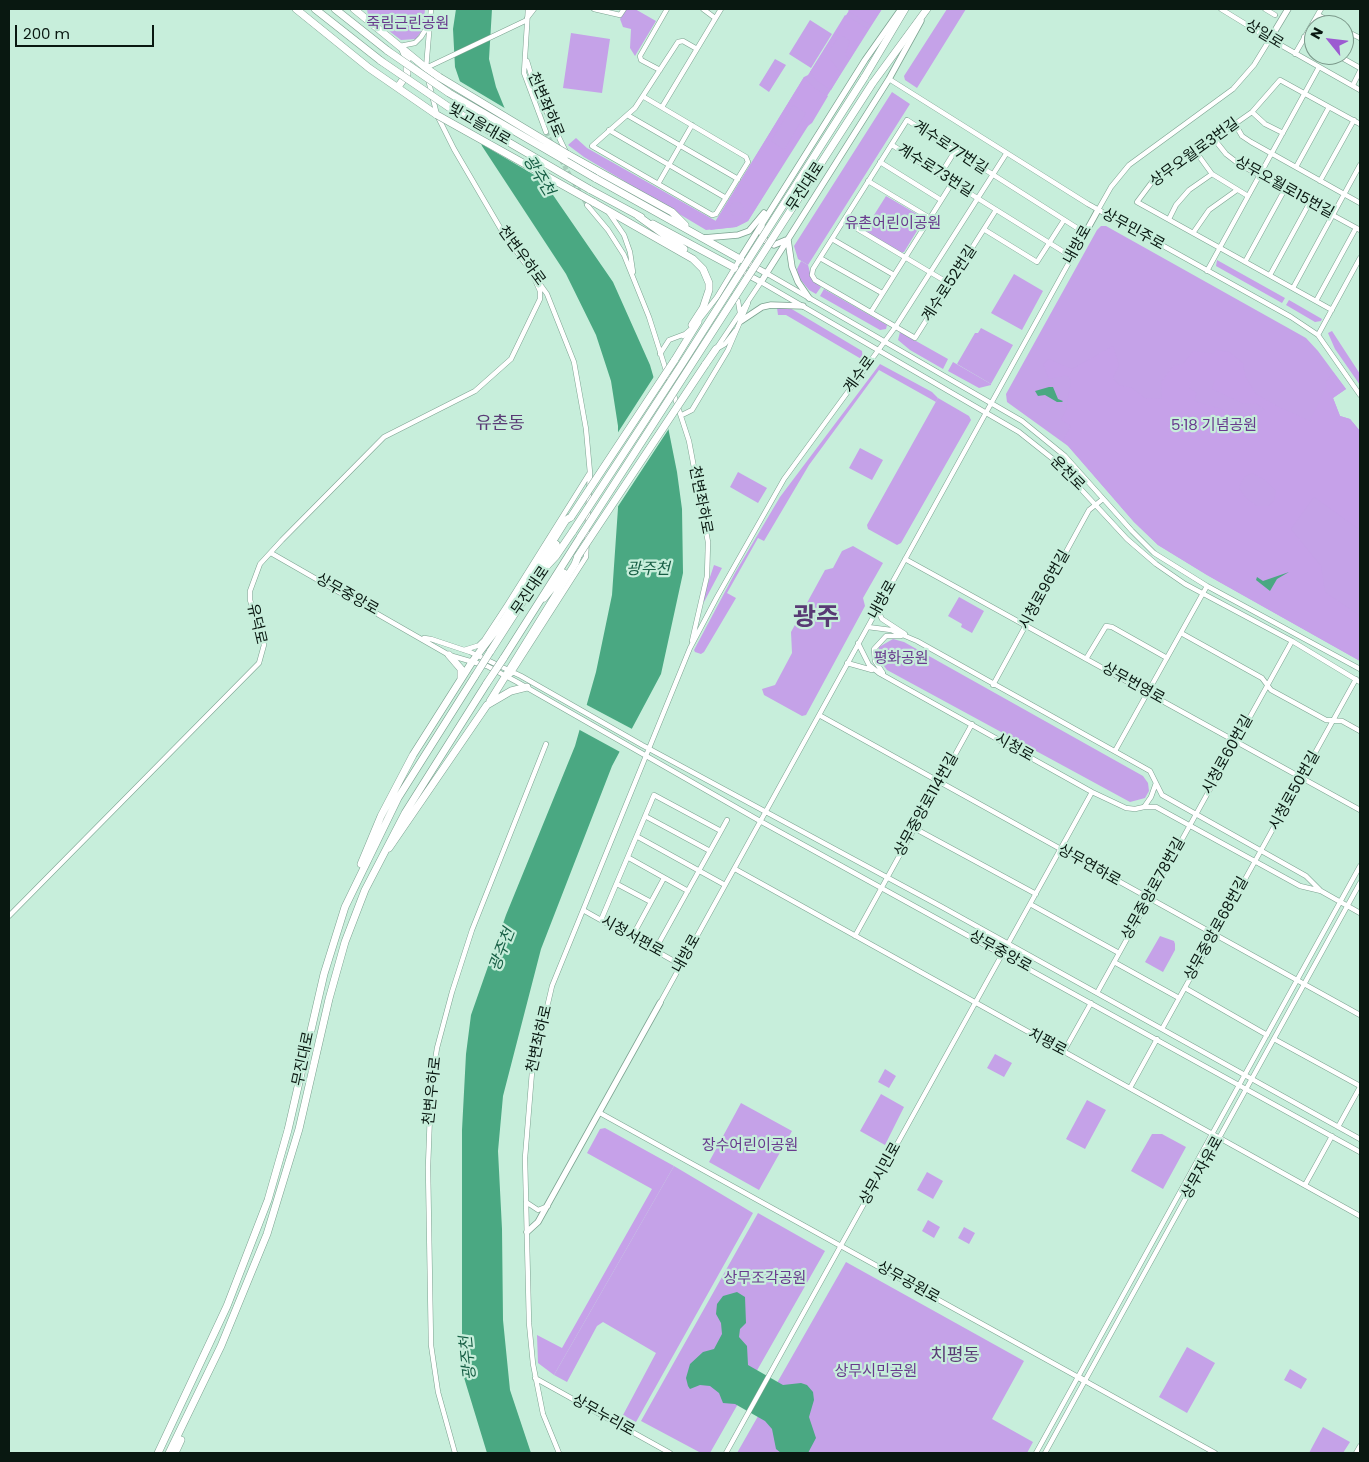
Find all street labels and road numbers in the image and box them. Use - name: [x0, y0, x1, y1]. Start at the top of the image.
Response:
- street label: 상일로: [1242, 17, 1286, 53]
- street label: 천변좌하로: [523, 70, 567, 140]
- street label: 빛고을대로: [445, 100, 513, 150]
- street label: 상무오월로3번길: [1147, 115, 1243, 191]
- street label: 계수로77번길: [909, 117, 991, 179]
- street label: 계수로73번길: [894, 141, 976, 201]
- street label: 상무오월로15번길: [1231, 153, 1337, 223]
- street label: 무진대로: [783, 159, 829, 215]
- street label: 상무민주로: [1098, 205, 1168, 255]
- street label: 천변우하로: [493, 223, 549, 289]
- street label: 내방로: [1060, 223, 1096, 267]
- street label: 계수로52번길: [919, 243, 981, 325]
- street label: 계수로: [841, 353, 879, 397]
- street label: 운천로: [1046, 453, 1088, 495]
- street label: 천변좌하로: [685, 464, 715, 536]
- street label: 시청로96번길: [1016, 547, 1074, 633]
- street label: 무진대로: [508, 563, 554, 619]
- street label: 상무중앙로: [312, 570, 382, 620]
- street label: 내방로: [865, 578, 901, 622]
- street label: 유덕로: [243, 602, 269, 646]
- street label: 상무번영로: [1098, 659, 1168, 709]
- street label: 시청로60번길: [1199, 712, 1257, 798]
- street label: 시청로: [992, 730, 1036, 766]
- street label: 시청로50번길: [1266, 748, 1324, 834]
- street label: 상무중앙로114번길: [891, 750, 963, 860]
- street label: 상무중앙로78번길: [1118, 835, 1190, 943]
- street label: 상무연하로: [1054, 841, 1124, 891]
- street label: 상무중앙로68번길: [1181, 874, 1253, 984]
- street label: 시청서편로: [597, 912, 667, 962]
- street label: 상무중앙로: [965, 927, 1035, 977]
- street label: 내방로: [669, 932, 705, 976]
- street label: 천변좌하로: [523, 1003, 557, 1075]
- street label: 치평로: [1024, 1025, 1070, 1061]
- street label: 무진대로: [289, 1030, 319, 1088]
- street label: 천변우하로: [420, 1056, 446, 1126]
- street label: 상무자유로: [1178, 1133, 1228, 1203]
- street label: 상무시민로: [856, 1139, 906, 1209]
- street label: 상무공원로: [873, 1258, 943, 1308]
- street label: 상무누리로: [568, 1391, 638, 1441]

